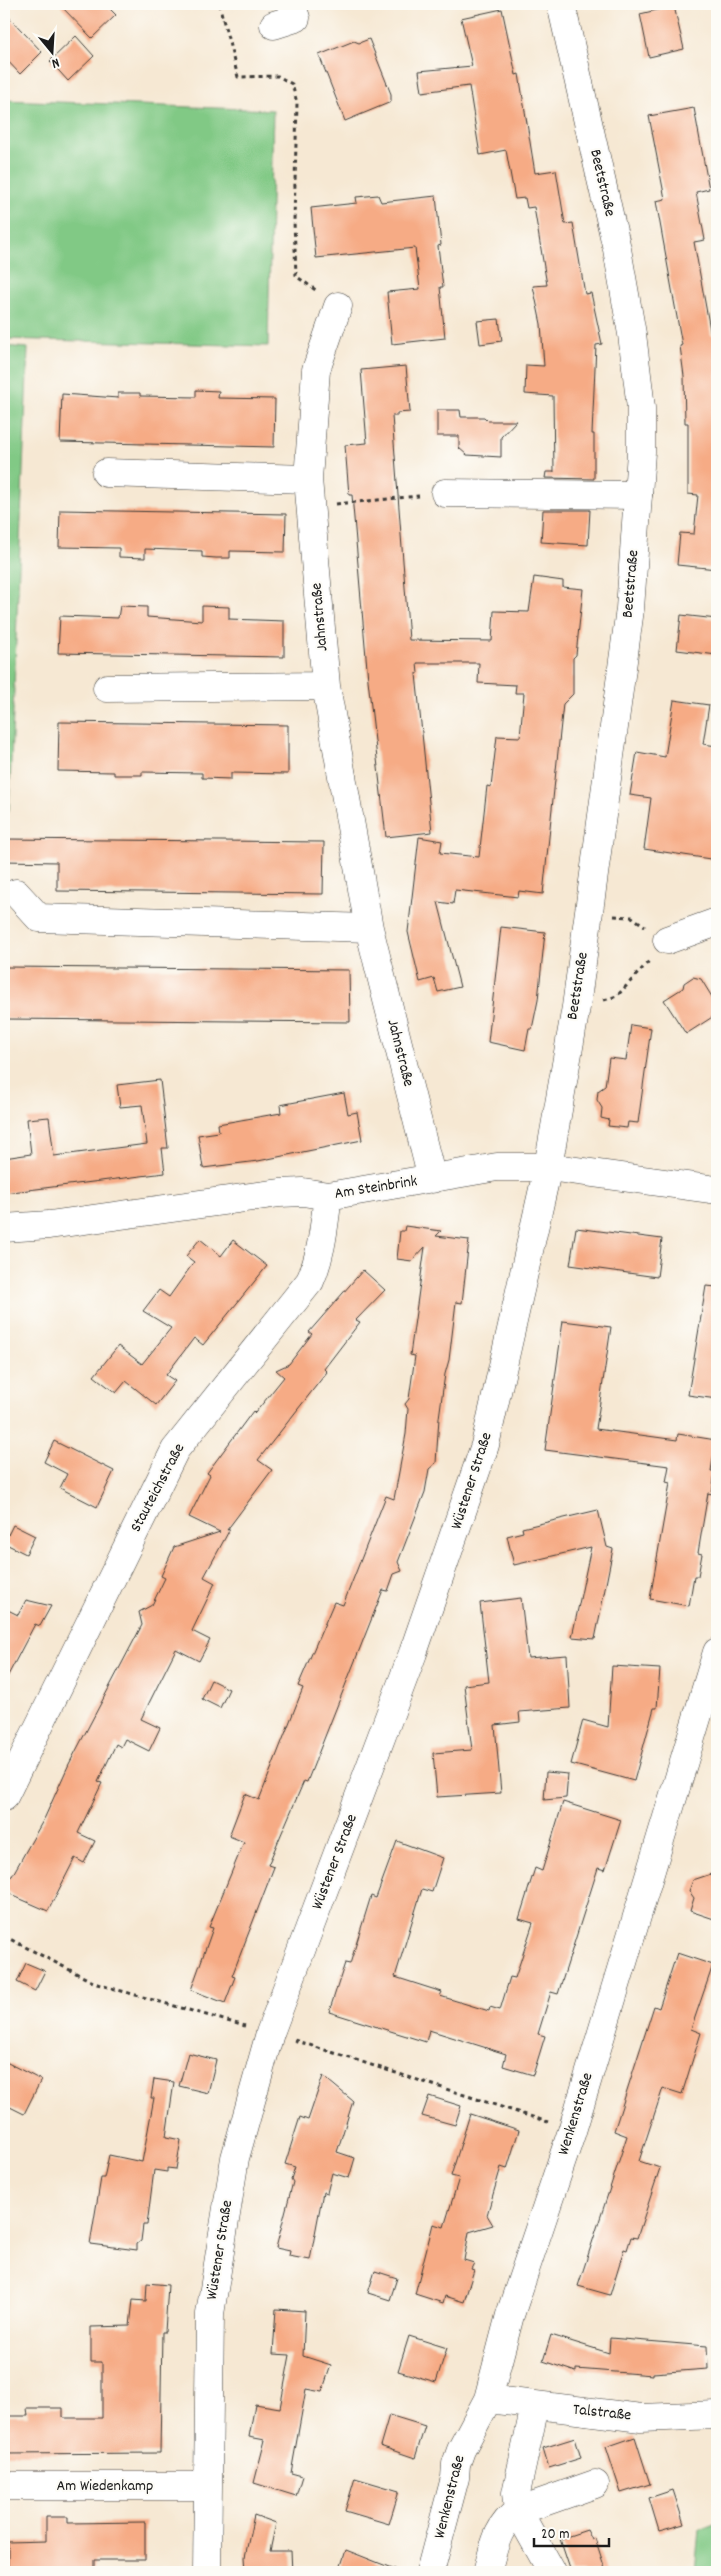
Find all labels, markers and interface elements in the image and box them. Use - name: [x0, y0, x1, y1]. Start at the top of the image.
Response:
- north arrow: [28, 28, 78, 78]
- text: N: [49, 52, 62, 73]
- street label: Beetstraße: [583, 147, 621, 219]
- street label: Beetstraße: [617, 549, 645, 619]
- street label: Jahnstraße: [306, 582, 334, 652]
- street label: Beetstraße: [561, 950, 595, 1022]
- street label: Jahnstraße: [381, 1017, 419, 1089]
- street label: Am Steinbrink: [333, 1170, 419, 1206]
- street label: Wüstener Straße: [445, 1429, 499, 1533]
- street label: Stauteichstraße: [125, 1439, 191, 1537]
- street label: Wüstener Straße: [306, 1811, 364, 1913]
- street label: Wenkenstraße: [553, 2070, 599, 2158]
- street label: Wüstener Straße: [201, 2198, 239, 2302]
- street label: Talstraße: [572, 2399, 632, 2427]
- street label: Wenkenstraße: [429, 2453, 471, 2541]
- street label: Am Wiedenkamp: [57, 2475, 153, 2498]
- scale bar: [534, 2516, 608, 2548]
- text: 20 m: [541, 2524, 569, 2546]

